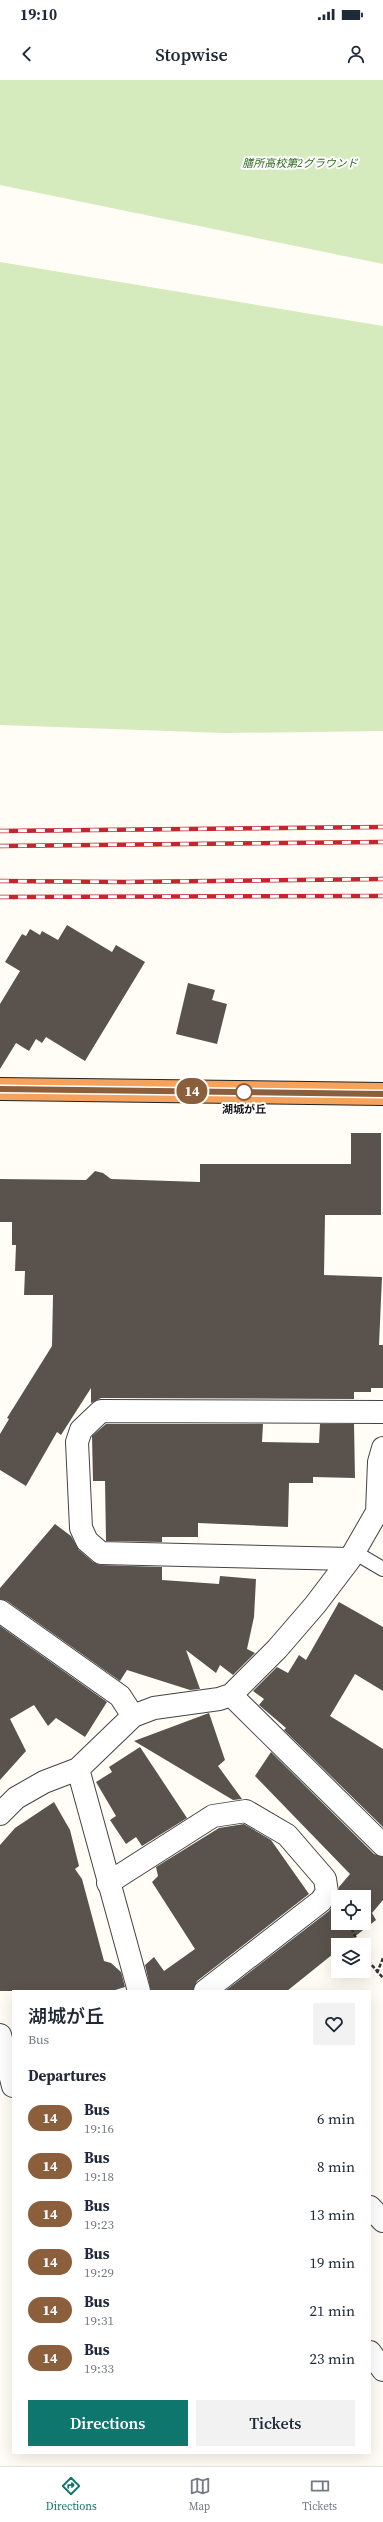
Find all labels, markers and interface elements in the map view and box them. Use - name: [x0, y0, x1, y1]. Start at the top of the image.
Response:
- text: 19:10: [20, 4, 57, 25]
- text: Stopwise: [155, 42, 228, 67]
- icon: back: [16, 43, 38, 65]
- icon: person: [345, 43, 367, 65]
- park label: 膳所高校第2グラウンド: [242, 156, 359, 171]
- line badge: 14: [174, 1078, 210, 1104]
- text: 14: [184, 1081, 200, 1101]
- marker: 湖城が丘: [235, 1083, 253, 1101]
- place label: 湖城が丘: [222, 1102, 266, 1117]
- map controls: [331, 1890, 371, 1978]
- button: locate: [331, 1890, 371, 1930]
- button: layers: [331, 1938, 371, 1978]
- text: 湖城が丘: [28, 2003, 104, 2029]
- button: heart: [313, 2003, 355, 2045]
- text: Bus: [28, 2031, 49, 2048]
- text: Departures: [28, 2065, 106, 2086]
- text: Bus: [84, 2099, 110, 2120]
- text: 14: [42, 2108, 58, 2128]
- text: 6 min: [317, 2108, 355, 2129]
- text: 19:16: [84, 2120, 114, 2137]
- text: Bus: [84, 2147, 110, 2168]
- text: 14: [42, 2156, 58, 2176]
- text: 8 min: [317, 2156, 355, 2177]
- text: 19:18: [84, 2168, 114, 2185]
- text: Bus: [84, 2195, 110, 2216]
- text: 14: [42, 2204, 58, 2224]
- text: 13 min: [309, 2204, 355, 2225]
- text: 19:23: [84, 2216, 114, 2233]
- text: Bus: [84, 2243, 110, 2264]
- text: 14: [42, 2252, 58, 2272]
- text: 19 min: [309, 2252, 355, 2273]
- text: 19:29: [84, 2264, 114, 2281]
- text: Bus: [84, 2291, 110, 2312]
- text: 14: [42, 2300, 58, 2320]
- text: 21 min: [309, 2300, 355, 2321]
- text: 19:31: [84, 2312, 114, 2329]
- text: Bus: [84, 2339, 110, 2360]
- text: 14: [42, 2348, 58, 2368]
- text: 23 min: [309, 2348, 355, 2369]
- text: 19:33: [84, 2360, 114, 2377]
- button: Directions: [28, 2400, 188, 2446]
- button: Tickets: [196, 2400, 355, 2446]
- tab: Directions: [46, 2475, 97, 2514]
- tab: Map: [189, 2475, 211, 2514]
- tab: Tickets: [302, 2475, 337, 2514]

